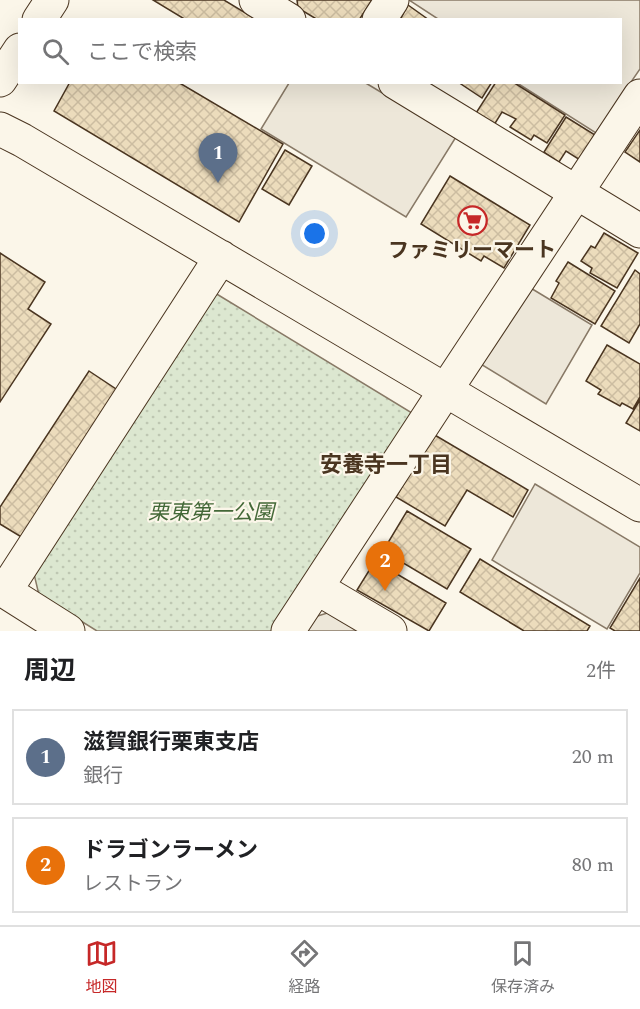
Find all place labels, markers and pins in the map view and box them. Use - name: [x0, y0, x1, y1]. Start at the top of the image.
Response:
- pin: 1: [198, 134, 238, 183]
- supermarket icon: ファミリーマート: [456, 204, 488, 236]
- place label: ファミリーマート: [388, 235, 556, 267]
- pin: 2: [366, 542, 404, 591]

